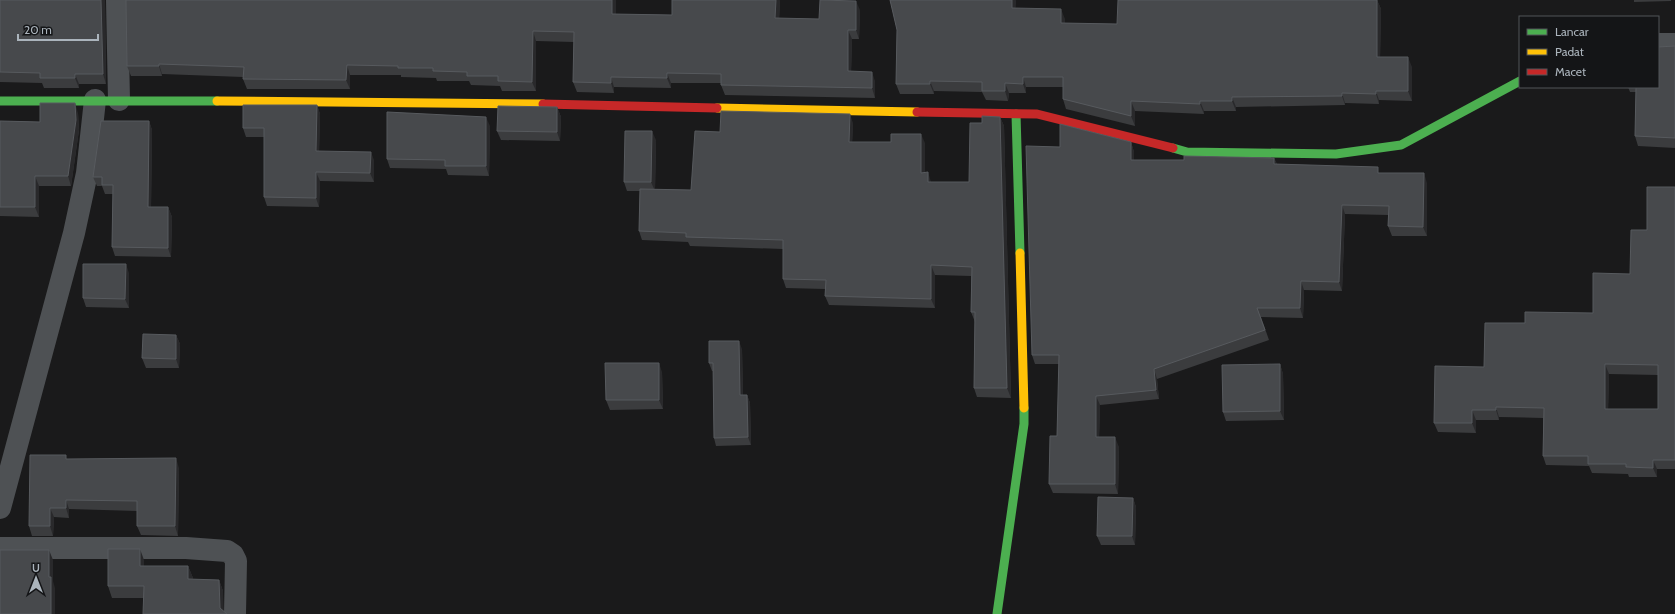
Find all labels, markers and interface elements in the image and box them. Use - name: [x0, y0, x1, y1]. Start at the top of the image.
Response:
- scale bar: [18, 16, 98, 42]
- legend: [1519, 16, 1659, 88]
- text: 20 m: [24, 22, 52, 37]
- text: Lancar: [1555, 24, 1589, 39]
- text: Padat: [1555, 44, 1584, 59]
- text: Macet: [1555, 64, 1586, 79]
- north arrow: [16, 558, 56, 598]
- text: U: [32, 561, 40, 575]

